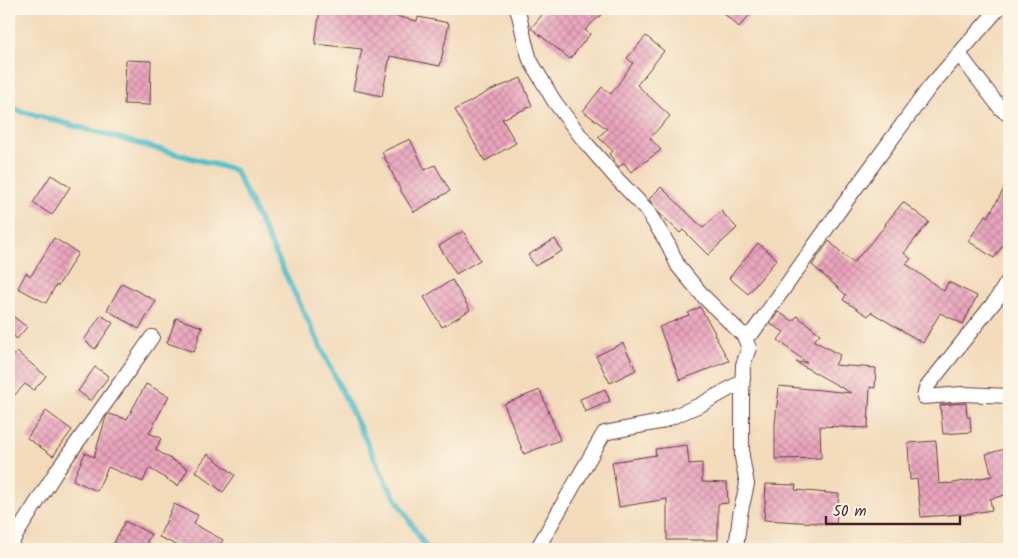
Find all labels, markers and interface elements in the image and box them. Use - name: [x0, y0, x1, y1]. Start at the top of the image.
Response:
- scale bar: [826, 493, 959, 525]
- text: 50 m: [833, 500, 867, 524]

